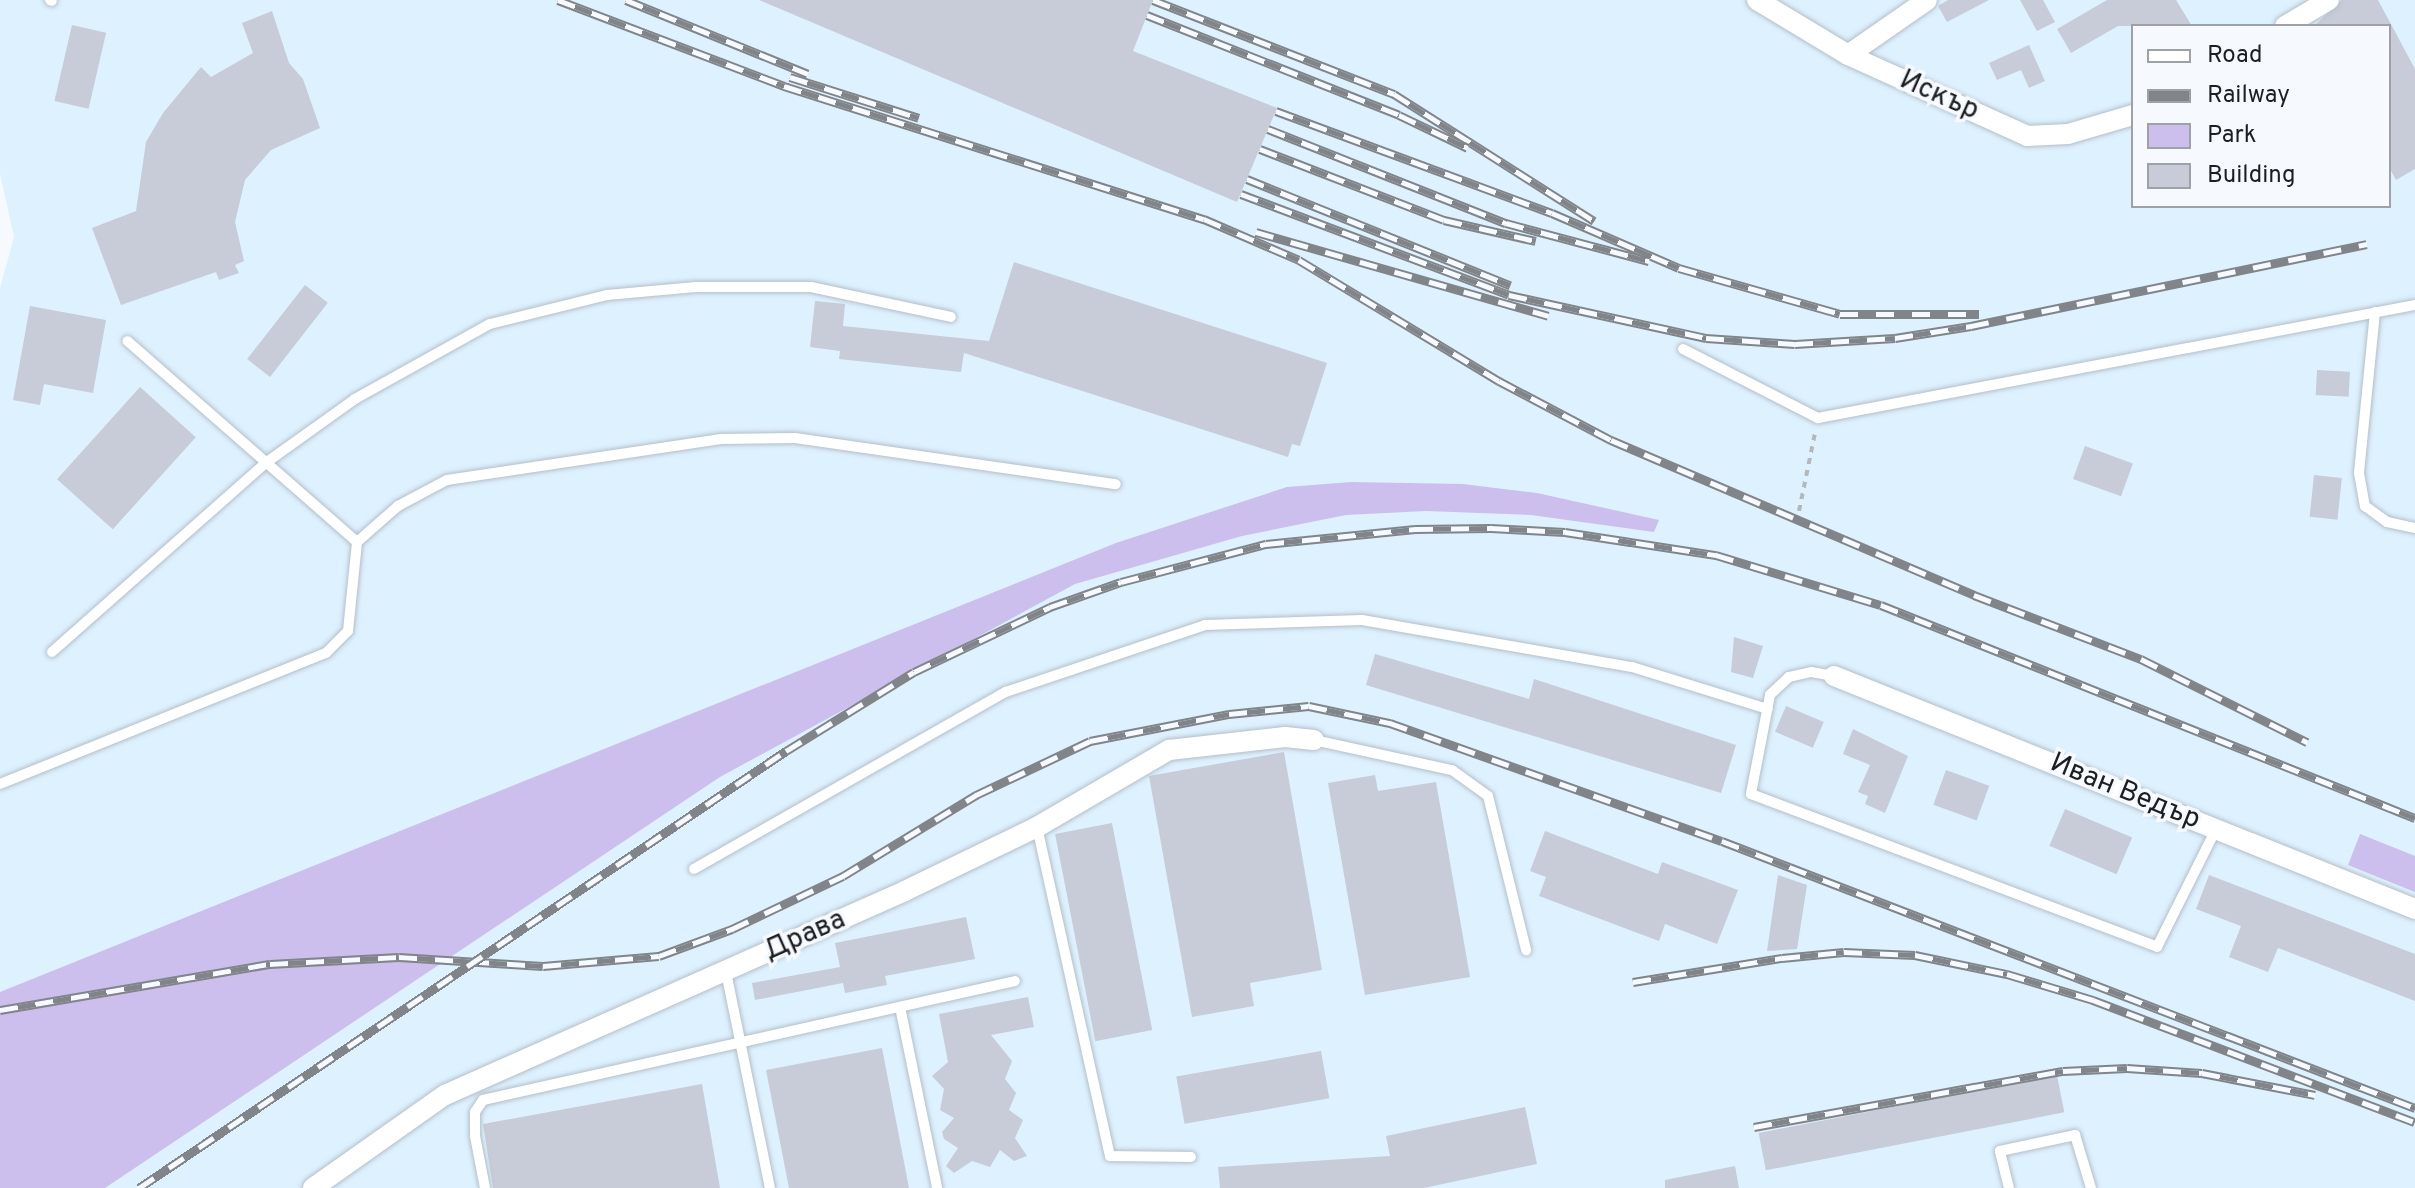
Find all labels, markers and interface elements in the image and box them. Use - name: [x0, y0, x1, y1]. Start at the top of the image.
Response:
- legend: [2131, 24, 2391, 208]
- text: Road: [2207, 41, 2263, 71]
- street label: Искър: [1894, 64, 1984, 128]
- text: Railway: [2207, 81, 2290, 111]
- text: Park: [2207, 121, 2257, 151]
- text: Building: [2207, 161, 2296, 191]
- street label: Иван Ведър: [2045, 747, 2205, 837]
- street label: Драва: [759, 903, 851, 969]

